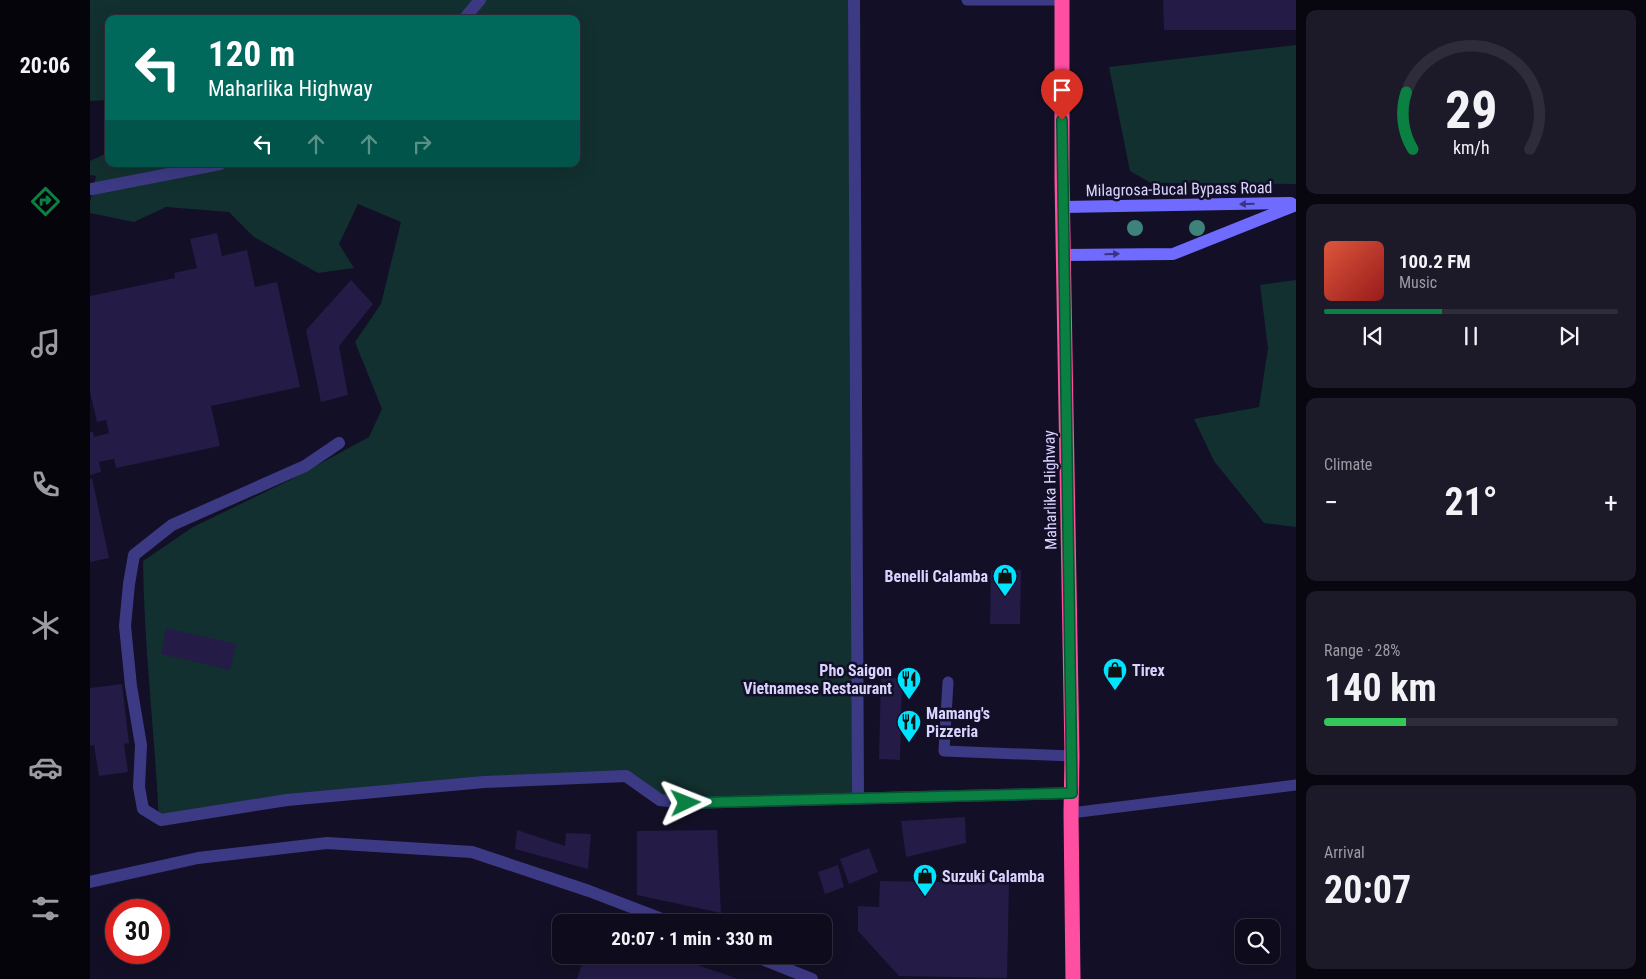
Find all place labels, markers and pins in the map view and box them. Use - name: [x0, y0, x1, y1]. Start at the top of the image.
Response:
- pin: [1041, 69, 1083, 120]
- shop icon: Benelli Calamba: [992, 563, 1018, 597]
- place label: Benelli Calamba: [885, 567, 988, 586]
- shop icon: Tirex: [1102, 657, 1128, 691]
- place label: Pho Saigon Vietnamese Restaurant: [743, 661, 892, 698]
- place label: Tirex: [1132, 661, 1166, 680]
- restaurant icon: Pho Saigon Vietnamese Restaurant: [896, 666, 922, 700]
- place label: Mamang's Pizzeria: [926, 704, 990, 741]
- restaurant icon: Mamang's Pizzeria: [896, 709, 922, 743]
- shop icon: Suzuki Calamba: [912, 863, 938, 897]
- place label: Suzuki Calamba: [942, 867, 1045, 886]

